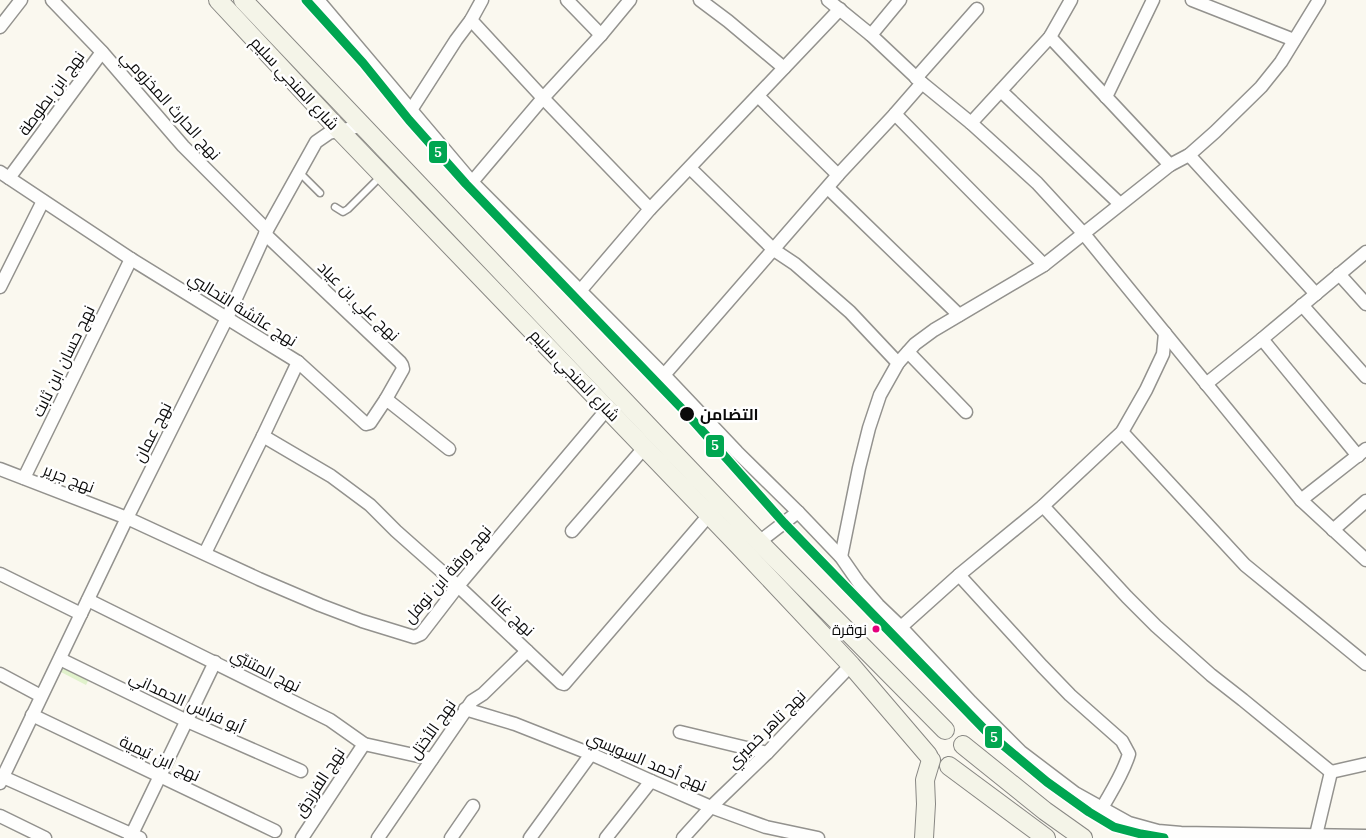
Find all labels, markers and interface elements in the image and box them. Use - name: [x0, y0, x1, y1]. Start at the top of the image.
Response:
- street label: شارع المنجي سليم: [244, 32, 344, 137]
- street label: نهج الحارث المخزومي: [114, 46, 225, 167]
- street label: نهج ابن بطوطة: [14, 47, 90, 140]
- line badge: 5: [428, 140, 448, 164]
- text: 5: [434, 143, 442, 161]
- street label: نهج علي بن عياد: [311, 257, 404, 348]
- street label: نهج عائشة التحالبي: [183, 267, 301, 354]
- street label: نهج حسان ابن ثابت: [27, 302, 100, 421]
- street label: شارع المنجي سليم: [523, 325, 624, 428]
- street label: نهج عمان: [128, 399, 177, 466]
- place label: التضامن: [700, 404, 759, 424]
- marker: التضامن: [678, 405, 696, 423]
- line badge: 5: [705, 434, 725, 458]
- text: 5: [711, 436, 719, 454]
- street label: نهج جرير: [39, 459, 97, 499]
- street label: نهج ورقة ابن نوفل: [399, 521, 497, 629]
- street label: نهج غانا: [486, 590, 539, 642]
- place label: نوقرة: [832, 620, 867, 639]
- marker: نوقرة: [871, 624, 881, 634]
- street label: نهج المتنبّي: [226, 644, 304, 700]
- street label: أبو فراس الحمداني: [124, 667, 248, 741]
- street label: نهج تاهر خميري: [722, 685, 812, 775]
- street label: نهج الأختل: [404, 695, 461, 764]
- line badge: 5: [984, 725, 1003, 749]
- street label: نهج أحمد السويسي: [583, 727, 710, 798]
- text: 5: [990, 728, 998, 746]
- street label: نهج ابن تيمية: [116, 731, 204, 787]
- street label: نهج الفرزدق: [289, 744, 350, 821]

